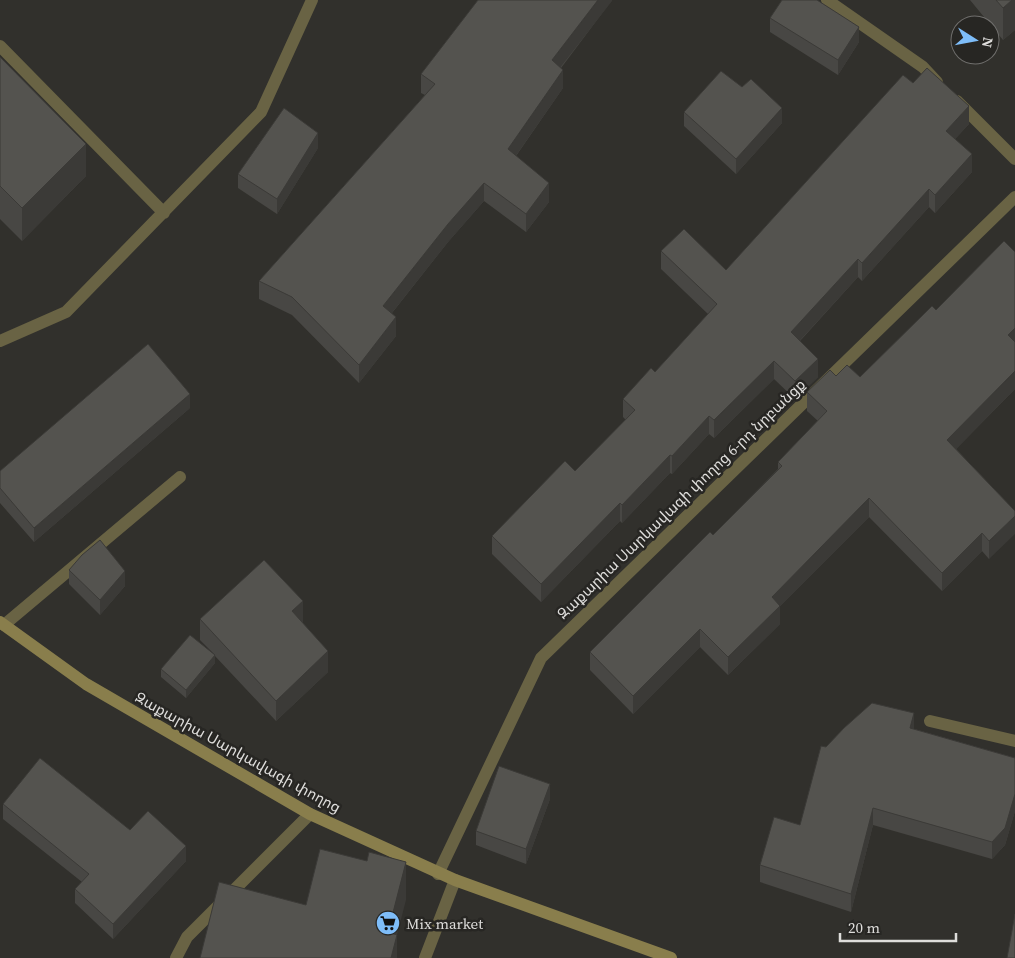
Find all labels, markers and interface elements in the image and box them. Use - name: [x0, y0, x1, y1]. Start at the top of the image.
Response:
- north arrow: [950, 15, 1000, 65]
- text: N: [977, 36, 999, 49]
- street label: Զաքարիա Սարկավագի փողոց 6-րդ նրբանցք: [552, 374, 810, 624]
- street label: Զաքարիա Սարկավագի փողոց: [131, 686, 345, 818]
- supermarket icon: Mix market: [375, 910, 401, 936]
- scale bar: [840, 910, 956, 942]
- place label: Mix market: [406, 913, 483, 934]
- text: 20 m: [848, 917, 880, 938]

